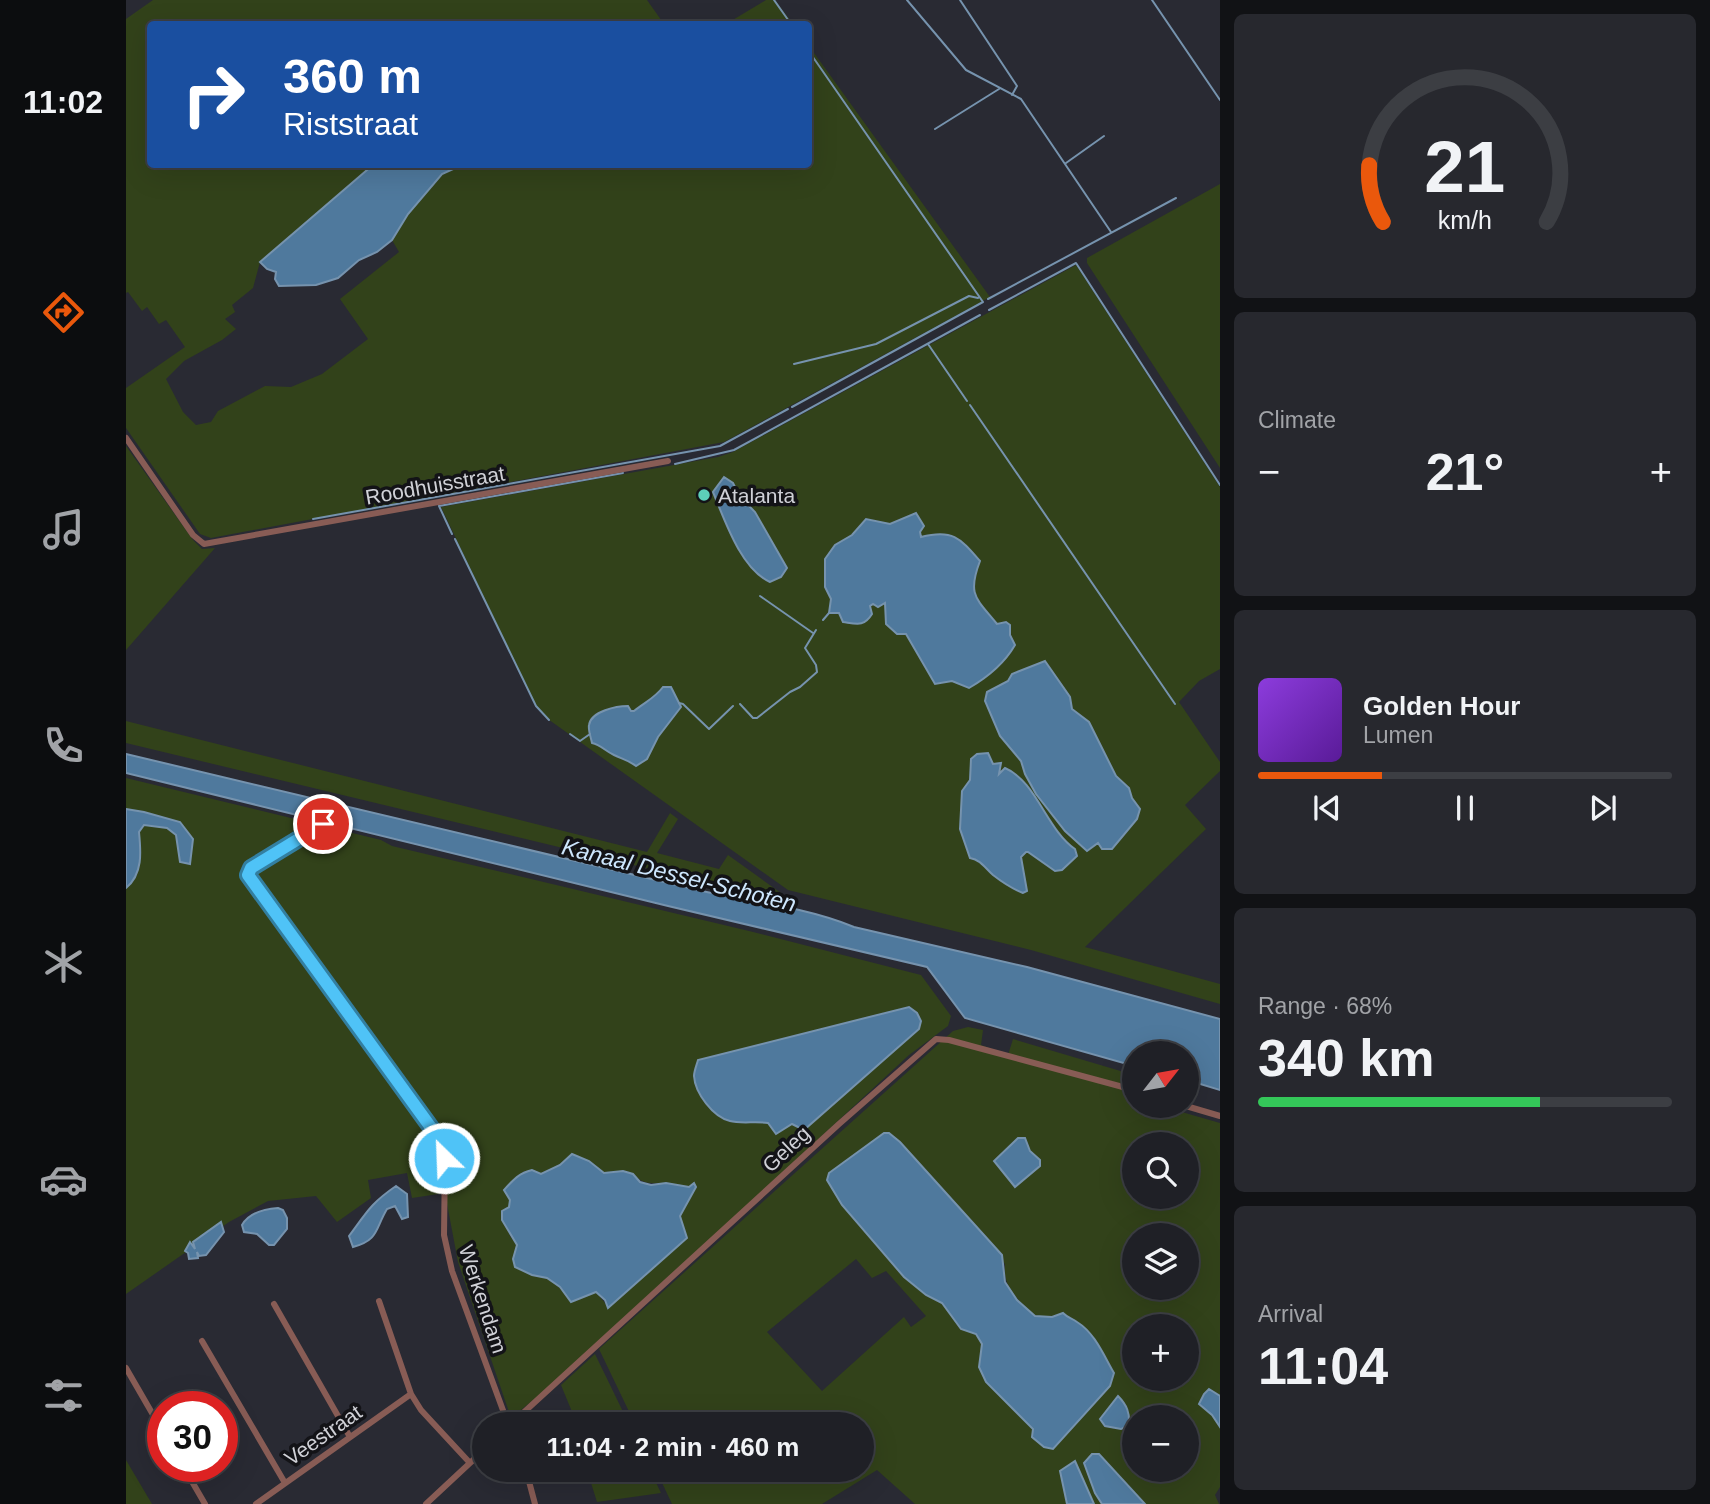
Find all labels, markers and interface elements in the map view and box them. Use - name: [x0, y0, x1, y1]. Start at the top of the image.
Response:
- icon: right: [168, 49, 259, 140]
- text: 360 m: [283, 49, 422, 103]
- text: 11:02: [23, 84, 103, 120]
- text: Riststraat: [283, 106, 418, 142]
- text: 21: [1425, 126, 1505, 207]
- text: km/h: [1438, 206, 1492, 234]
- icon: directions: [39, 288, 88, 337]
- text: Climate: [1258, 407, 1336, 433]
- text: 21°: [1426, 443, 1504, 501]
- text: −: [1258, 451, 1280, 493]
- text: +: [1650, 451, 1672, 493]
- street label: Roodhuisstraat: [363, 461, 507, 509]
- place label: Atalanta: [718, 484, 795, 507]
- marker: Atalanta: [696, 487, 712, 503]
- icon: music: [39, 505, 88, 554]
- text: Golden Hour: [1363, 691, 1520, 721]
- icon: phone: [39, 721, 88, 770]
- text: Lumen: [1363, 722, 1433, 748]
- icon: previous: [1308, 789, 1346, 827]
- icon: pause: [1446, 789, 1484, 827]
- icon: next: [1584, 789, 1622, 827]
- pin: [293, 794, 353, 854]
- icon: arrive: [304, 805, 342, 843]
- water label: Kanaal Dessel-Schoten: [559, 833, 799, 917]
- icon: climate: [39, 938, 88, 987]
- text: Range · 68%: [1258, 993, 1392, 1019]
- text: 340 km: [1258, 1029, 1434, 1087]
- north arrow: [1122, 1041, 1199, 1118]
- map controls: [1122, 1041, 1199, 1482]
- position arrow: [407, 1121, 481, 1195]
- street label: Geleg: [758, 1121, 814, 1177]
- button: search: [1122, 1132, 1199, 1209]
- icon: car: [39, 1155, 88, 1204]
- button: layers: [1122, 1223, 1199, 1300]
- street label: Werkendam: [455, 1242, 511, 1356]
- text: Arrival: [1258, 1301, 1323, 1327]
- button: +: [1122, 1314, 1199, 1391]
- text: 11:04: [1258, 1337, 1388, 1395]
- icon: filters: [39, 1371, 88, 1420]
- speed limit sign: 30: [147, 1391, 238, 1482]
- street label: Veestraat: [280, 1400, 366, 1470]
- button: −: [1122, 1405, 1199, 1482]
- text: 11:04 · 2 min · 460 m: [547, 1432, 799, 1462]

